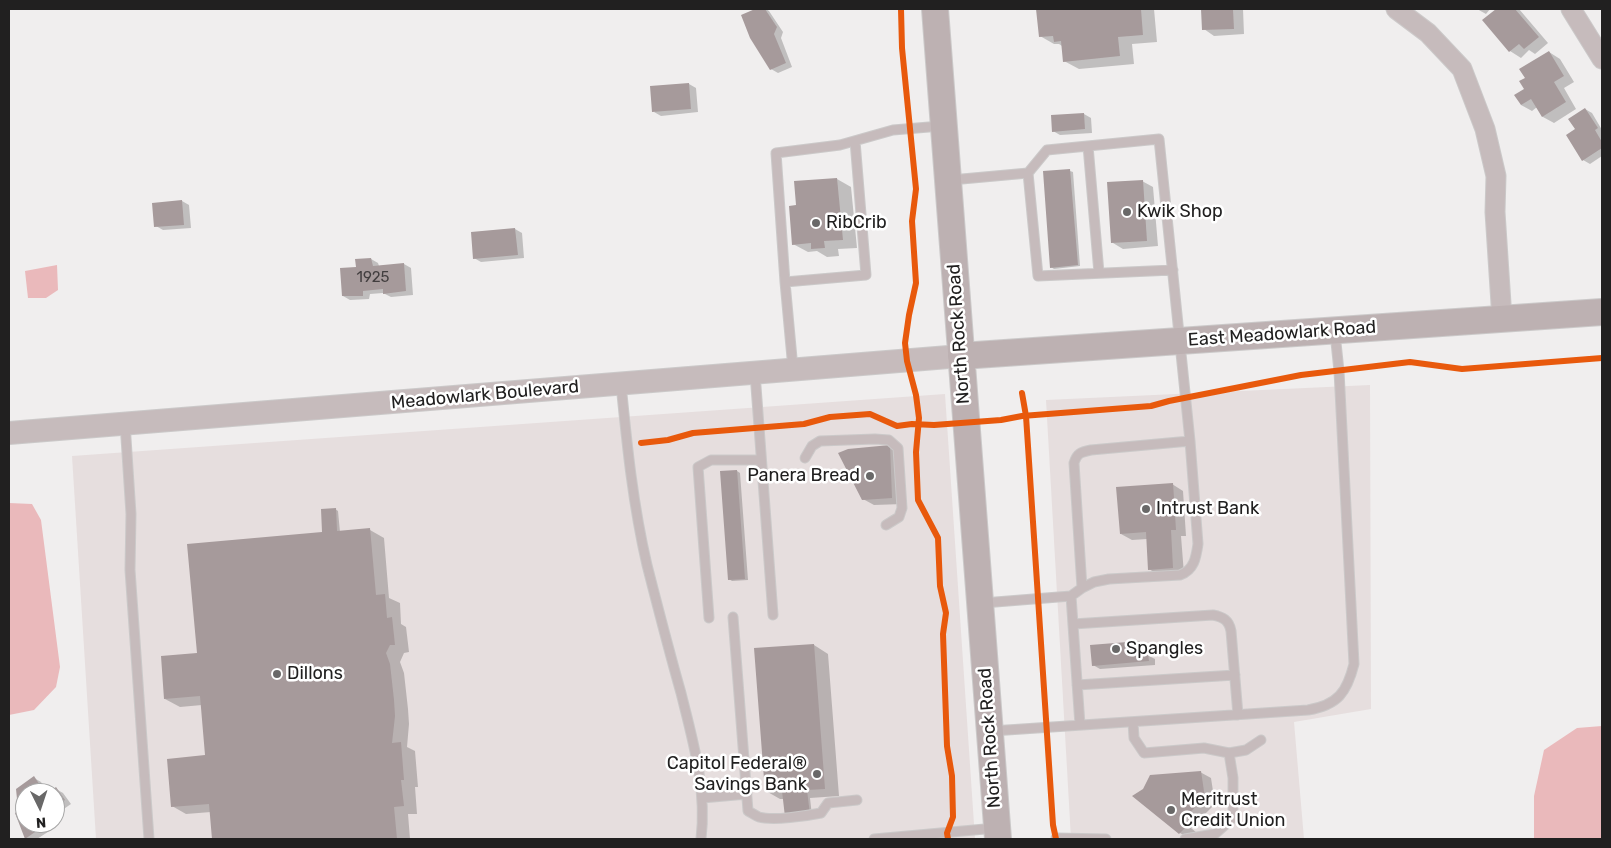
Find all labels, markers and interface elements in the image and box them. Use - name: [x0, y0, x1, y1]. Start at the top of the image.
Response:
- place label: Kwik Shop: [1137, 201, 1223, 223]
- marker: Kwik Shop: [1121, 206, 1133, 218]
- place label: RibCrib: [826, 212, 887, 234]
- marker: RibCrib: [810, 217, 822, 229]
- street label: North Rock Road: [943, 263, 975, 405]
- house number: 1925: [356, 269, 390, 287]
- street label: East Meadowlark Road: [1187, 317, 1377, 351]
- street label: Meadowlark Boulevard: [390, 376, 580, 414]
- place label: Panera Bread: [747, 465, 860, 487]
- marker: Panera Bread: [864, 470, 876, 482]
- place label: Intrust Bank: [1156, 498, 1259, 520]
- marker: Intrust Bank: [1140, 503, 1152, 515]
- place label: Spangles: [1126, 638, 1203, 660]
- marker: Spangles: [1110, 643, 1122, 655]
- place label: Dillons: [287, 663, 343, 685]
- street label: North Rock Road: [974, 667, 1006, 809]
- marker: Dillons: [271, 668, 283, 680]
- place label: Capitol Federal® Savings Bank: [667, 753, 807, 796]
- marker: Capitol Federal® Savings Bank: [811, 768, 823, 780]
- north arrow: [15, 783, 65, 833]
- place label: Meritrust Credit Union: [1181, 789, 1285, 832]
- marker: Meritrust Credit Union: [1165, 804, 1177, 816]
- text: N: [35, 814, 47, 831]

